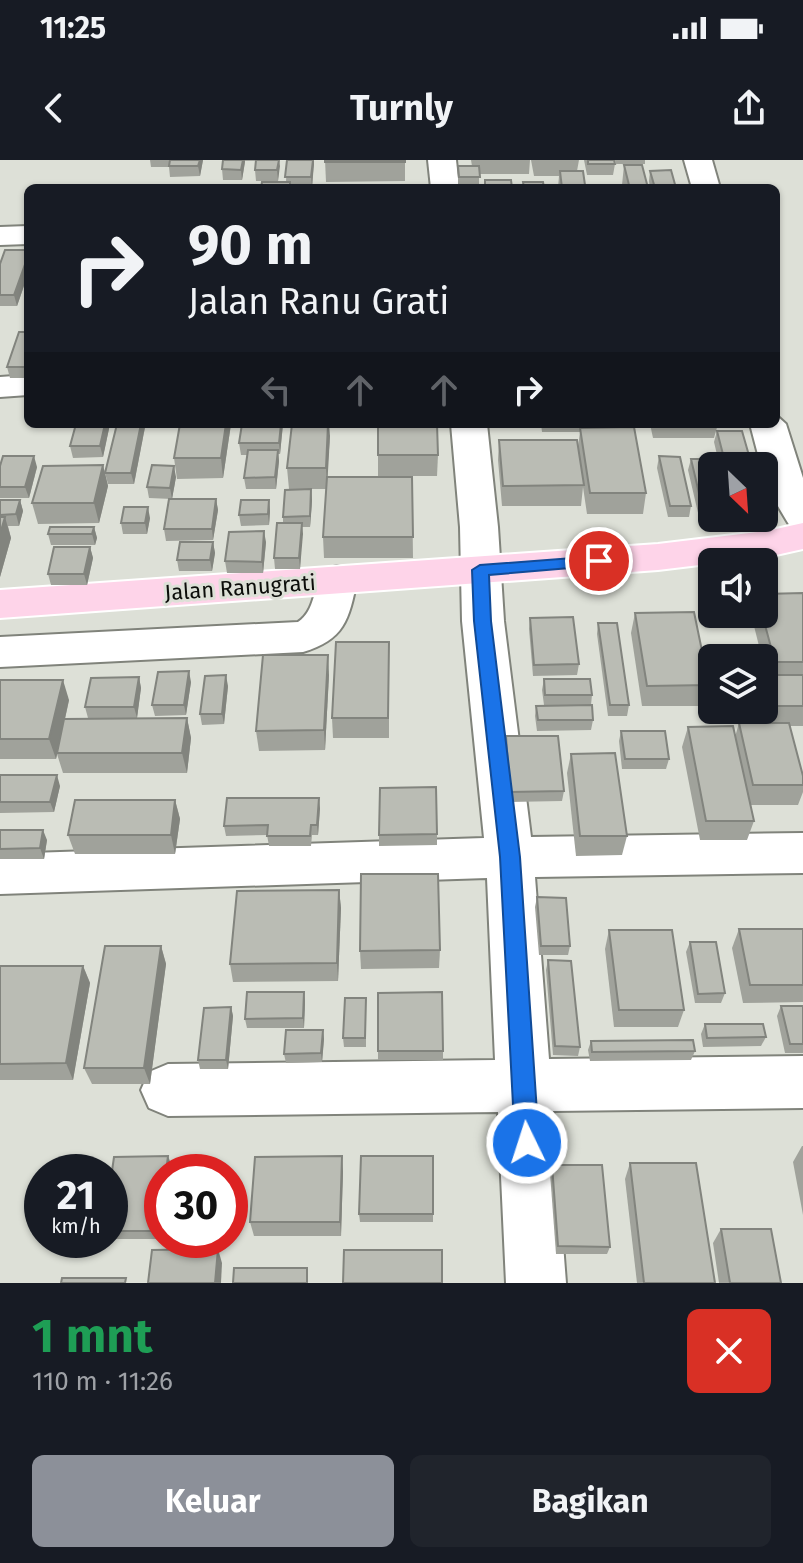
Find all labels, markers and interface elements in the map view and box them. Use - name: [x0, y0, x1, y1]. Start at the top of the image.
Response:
- text: 11:25: [40, 10, 106, 46]
- icon: back: [32, 86, 76, 130]
- text: Turnly: [350, 86, 453, 130]
- icon: share: [727, 86, 771, 130]
- text: 90 m: [188, 212, 313, 279]
- icon: right: [56, 216, 160, 320]
- text: Jalan Ranu Grati: [188, 280, 449, 324]
- icon: left: [254, 368, 298, 412]
- icon: ahead: [338, 368, 382, 412]
- icon: ahead: [422, 368, 466, 412]
- icon: right: [506, 368, 550, 412]
- north arrow: [698, 452, 778, 532]
- map controls: [698, 452, 778, 724]
- pin: [565, 527, 633, 595]
- icon: arrive: [577, 539, 621, 583]
- button: sound: [698, 548, 778, 628]
- street label: Jalan Ranugrati: [164, 569, 317, 606]
- button: layers: [698, 644, 778, 724]
- position arrow: [485, 1101, 569, 1185]
- speed limit sign: 30: [144, 1154, 248, 1258]
- text: 21: [57, 1172, 95, 1220]
- text: km/h: [51, 1214, 101, 1238]
- text: 1 mnt: [32, 1307, 152, 1365]
- button: close: [687, 1309, 771, 1393]
- text: 110 m · 11:26: [32, 1366, 173, 1397]
- button: Keluar: [32, 1455, 394, 1547]
- button: Bagikan: [410, 1455, 771, 1547]

